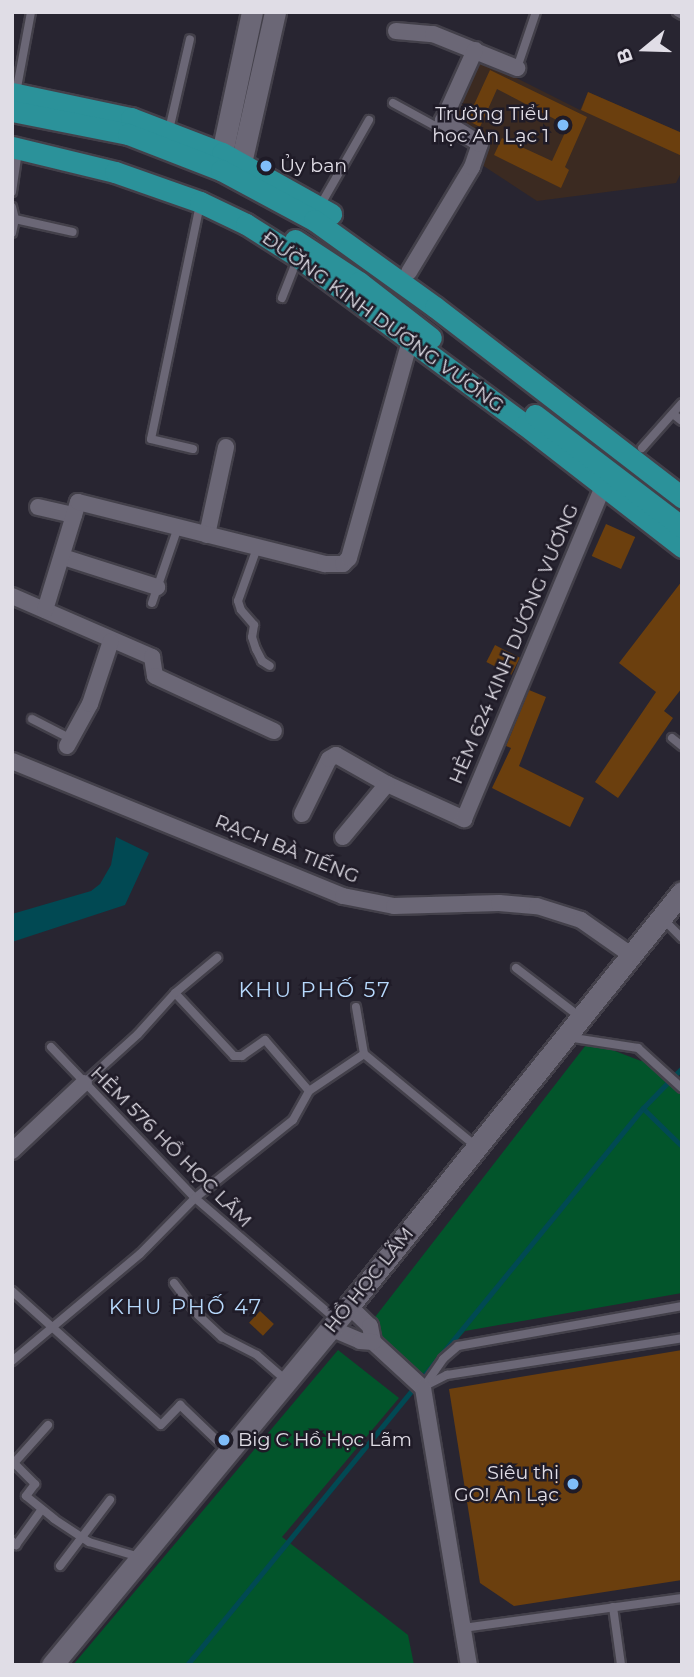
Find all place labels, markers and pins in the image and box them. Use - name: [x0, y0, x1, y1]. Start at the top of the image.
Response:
- place label: Trường Tiểu học An Lạc 1: [432, 103, 549, 147]
- marker: Trường Tiểu học An Lạc 1: [555, 117, 571, 133]
- place label: Ủy ban: [280, 155, 347, 177]
- marker: Ủy ban: [258, 158, 274, 174]
- place label: Big C Hồ Học Lãm: [238, 1429, 412, 1451]
- marker: Big C Hồ Học Lãm: [216, 1432, 232, 1448]
- place label: Siêu thị GO! An Lạc: [454, 1462, 559, 1506]
- marker: Siêu thị GO! An Lạc: [565, 1476, 581, 1492]

